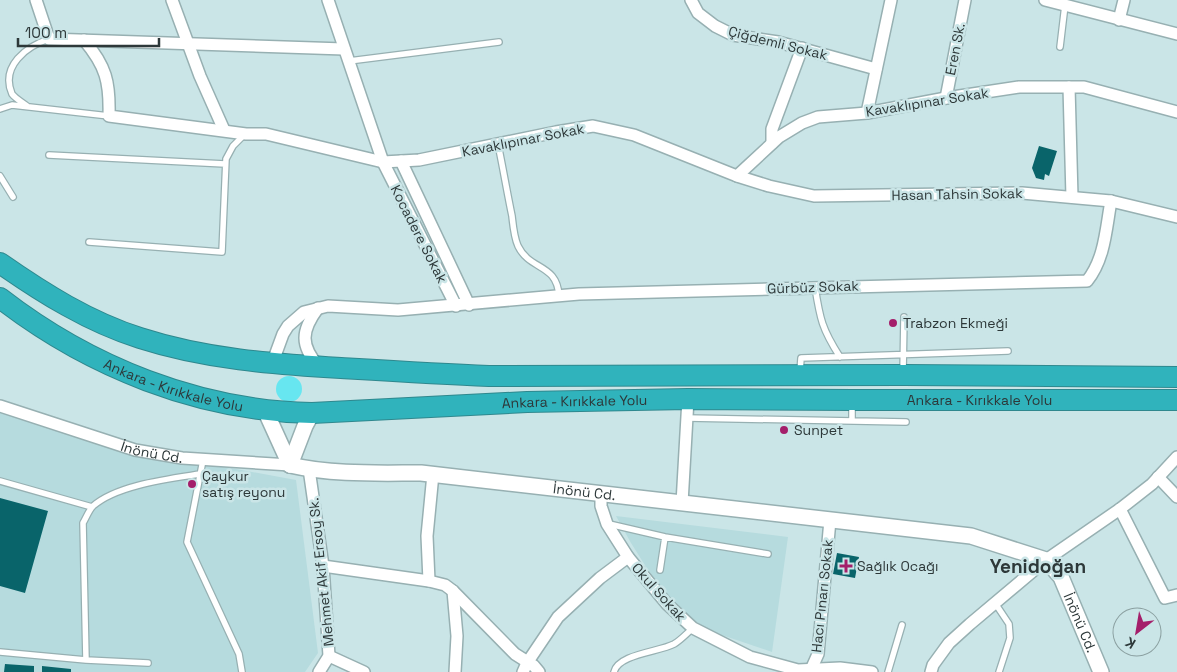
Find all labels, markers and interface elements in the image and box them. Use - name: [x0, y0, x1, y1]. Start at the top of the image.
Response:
- scale bar: [18, 15, 159, 47]
- street label: Eren Sk.: [941, 21, 969, 77]
- street label: Çiğdemli Sokak: [727, 22, 830, 64]
- text: 100 m: [25, 23, 67, 42]
- street label: Kavaklıpınar Sokak: [864, 83, 990, 121]
- street label: Kavaklıpınar Sokak: [460, 119, 586, 161]
- street label: Kocadere Sokak: [387, 182, 452, 286]
- street label: Hasan Tahsin Sokak: [891, 184, 1023, 204]
- street label: Gürbüz Sokak: [767, 276, 860, 298]
- place label: Trabzon Ekmeği: [903, 314, 1008, 332]
- marker: Trabzon Ekmeği: [887, 317, 899, 329]
- street label: Ankara - Kırıkkale Yolu: [101, 354, 245, 415]
- street label: Ankara - Kırıkkale Yolu: [501, 391, 647, 412]
- street label: Ankara - Kırıkkale Yolu: [907, 391, 1052, 409]
- place label: Sunpet: [794, 421, 843, 439]
- marker: Sunpet: [778, 424, 790, 436]
- street label: İnönü Cd.: [118, 437, 184, 467]
- place label: Çaykur satış reyonu: [202, 467, 285, 501]
- marker: Çaykur satış reyonu: [186, 478, 198, 490]
- street label: İnönü Cd.: [552, 479, 617, 504]
- street label: Mehmet Akif Ersoy Sk.: [304, 497, 338, 647]
- street label: Hacı Pınarı Sokak: [807, 538, 837, 653]
- district label: Yenidoğan: [990, 554, 1086, 579]
- place label: Sağlık Ocağı: [857, 557, 938, 575]
- street label: Okul Sokak: [628, 559, 690, 625]
- marker: Sağlık Ocağı: [839, 559, 853, 573]
- street label: İnönü Cd.: [1060, 590, 1101, 655]
- north arrow: [1112, 607, 1162, 657]
- text: K: [1122, 633, 1139, 653]

